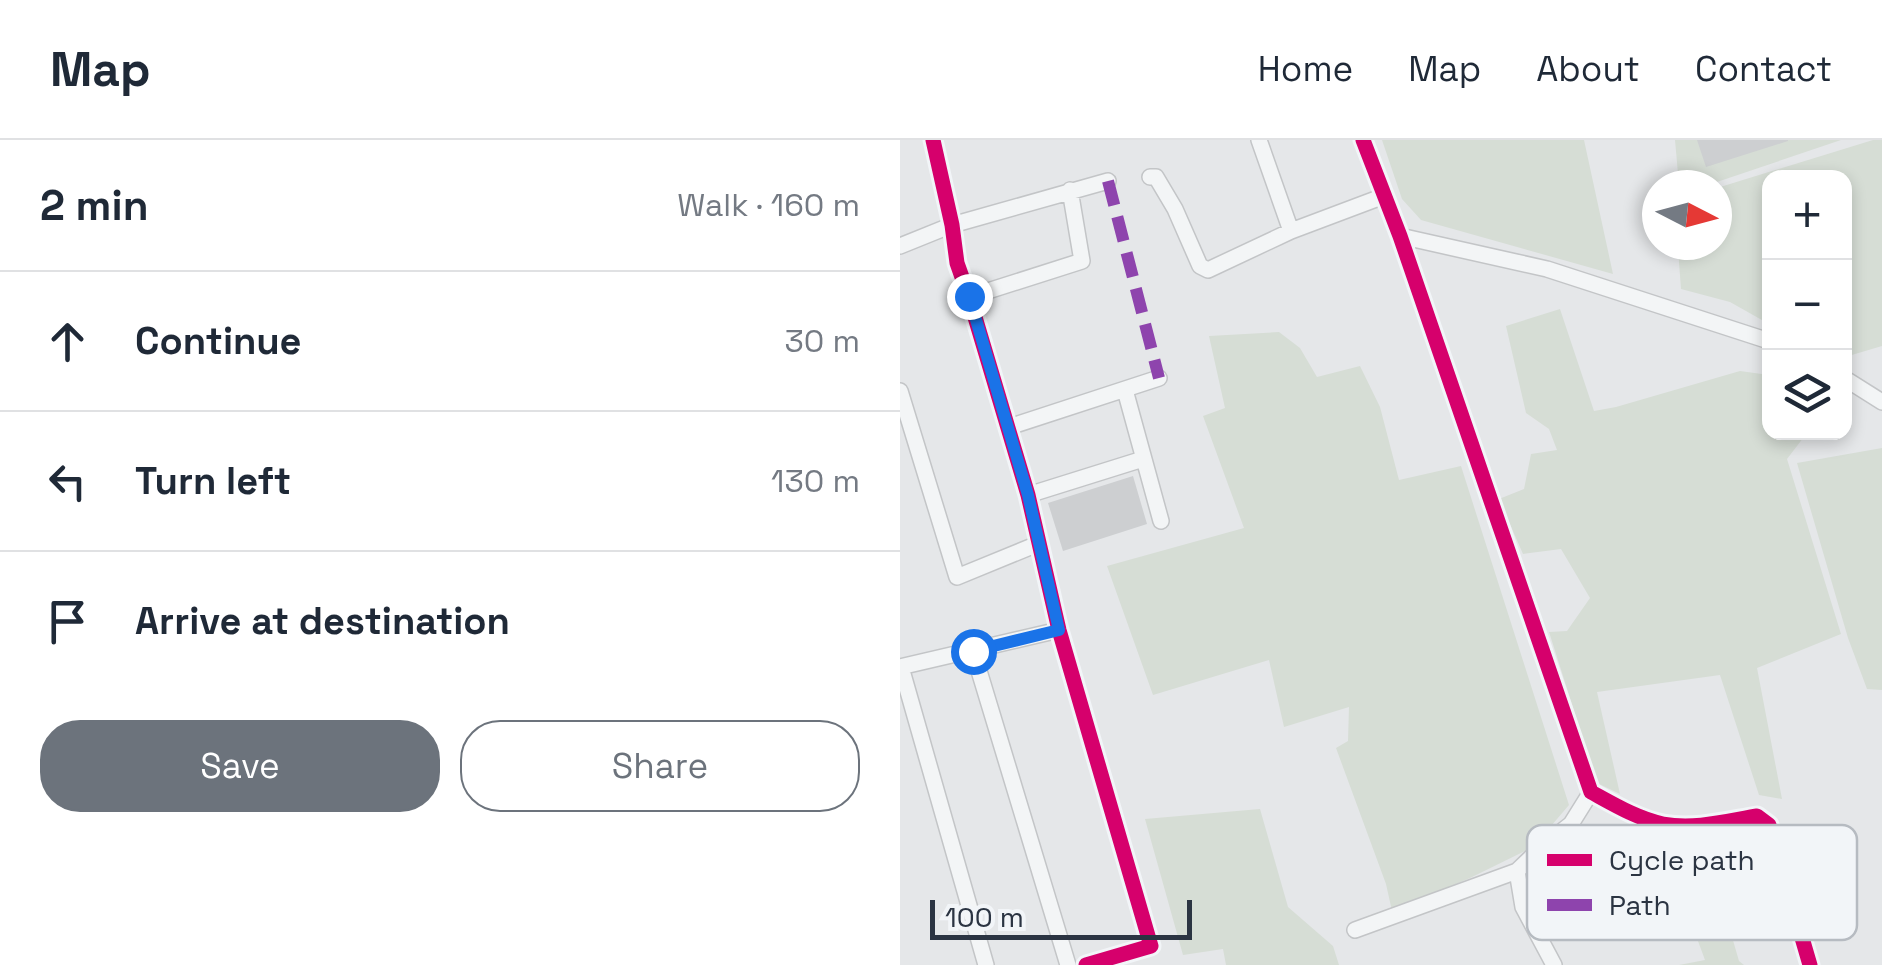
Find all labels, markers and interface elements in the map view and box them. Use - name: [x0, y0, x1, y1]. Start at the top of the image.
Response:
- text: Map: [50, 39, 151, 100]
- text: Home: [1258, 47, 1353, 91]
- text: Map: [1408, 47, 1481, 91]
- text: About: [1536, 47, 1640, 91]
- text: Contact: [1695, 47, 1832, 91]
- north arrow: [1642, 170, 1732, 260]
- map controls: [1762, 170, 1852, 440]
- button: +: [1762, 170, 1852, 260]
- text: 2 min: [40, 179, 149, 232]
- text: Walk · 160 m: [677, 185, 860, 225]
- button: −: [1762, 260, 1852, 350]
- route end: [947, 274, 993, 320]
- icon: ahead: [40, 314, 95, 369]
- text: Continue: [135, 317, 301, 365]
- text: 30 m: [784, 321, 860, 361]
- button: layers: [1762, 350, 1852, 440]
- icon: left: [40, 454, 95, 509]
- text: Turn left: [135, 457, 291, 505]
- text: 130 m: [771, 461, 860, 501]
- icon: arrive: [40, 594, 95, 649]
- text: Arrive at destination: [135, 597, 510, 645]
- route start: [951, 629, 997, 675]
- button: Save: [40, 720, 440, 812]
- button: Share: [460, 720, 860, 812]
- legend: [1527, 825, 1857, 940]
- text: Cycle path: [1609, 842, 1755, 878]
- text: Path: [1609, 887, 1671, 923]
- scale bar: [930, 895, 1192, 940]
- text: 100 m: [945, 899, 1024, 935]

